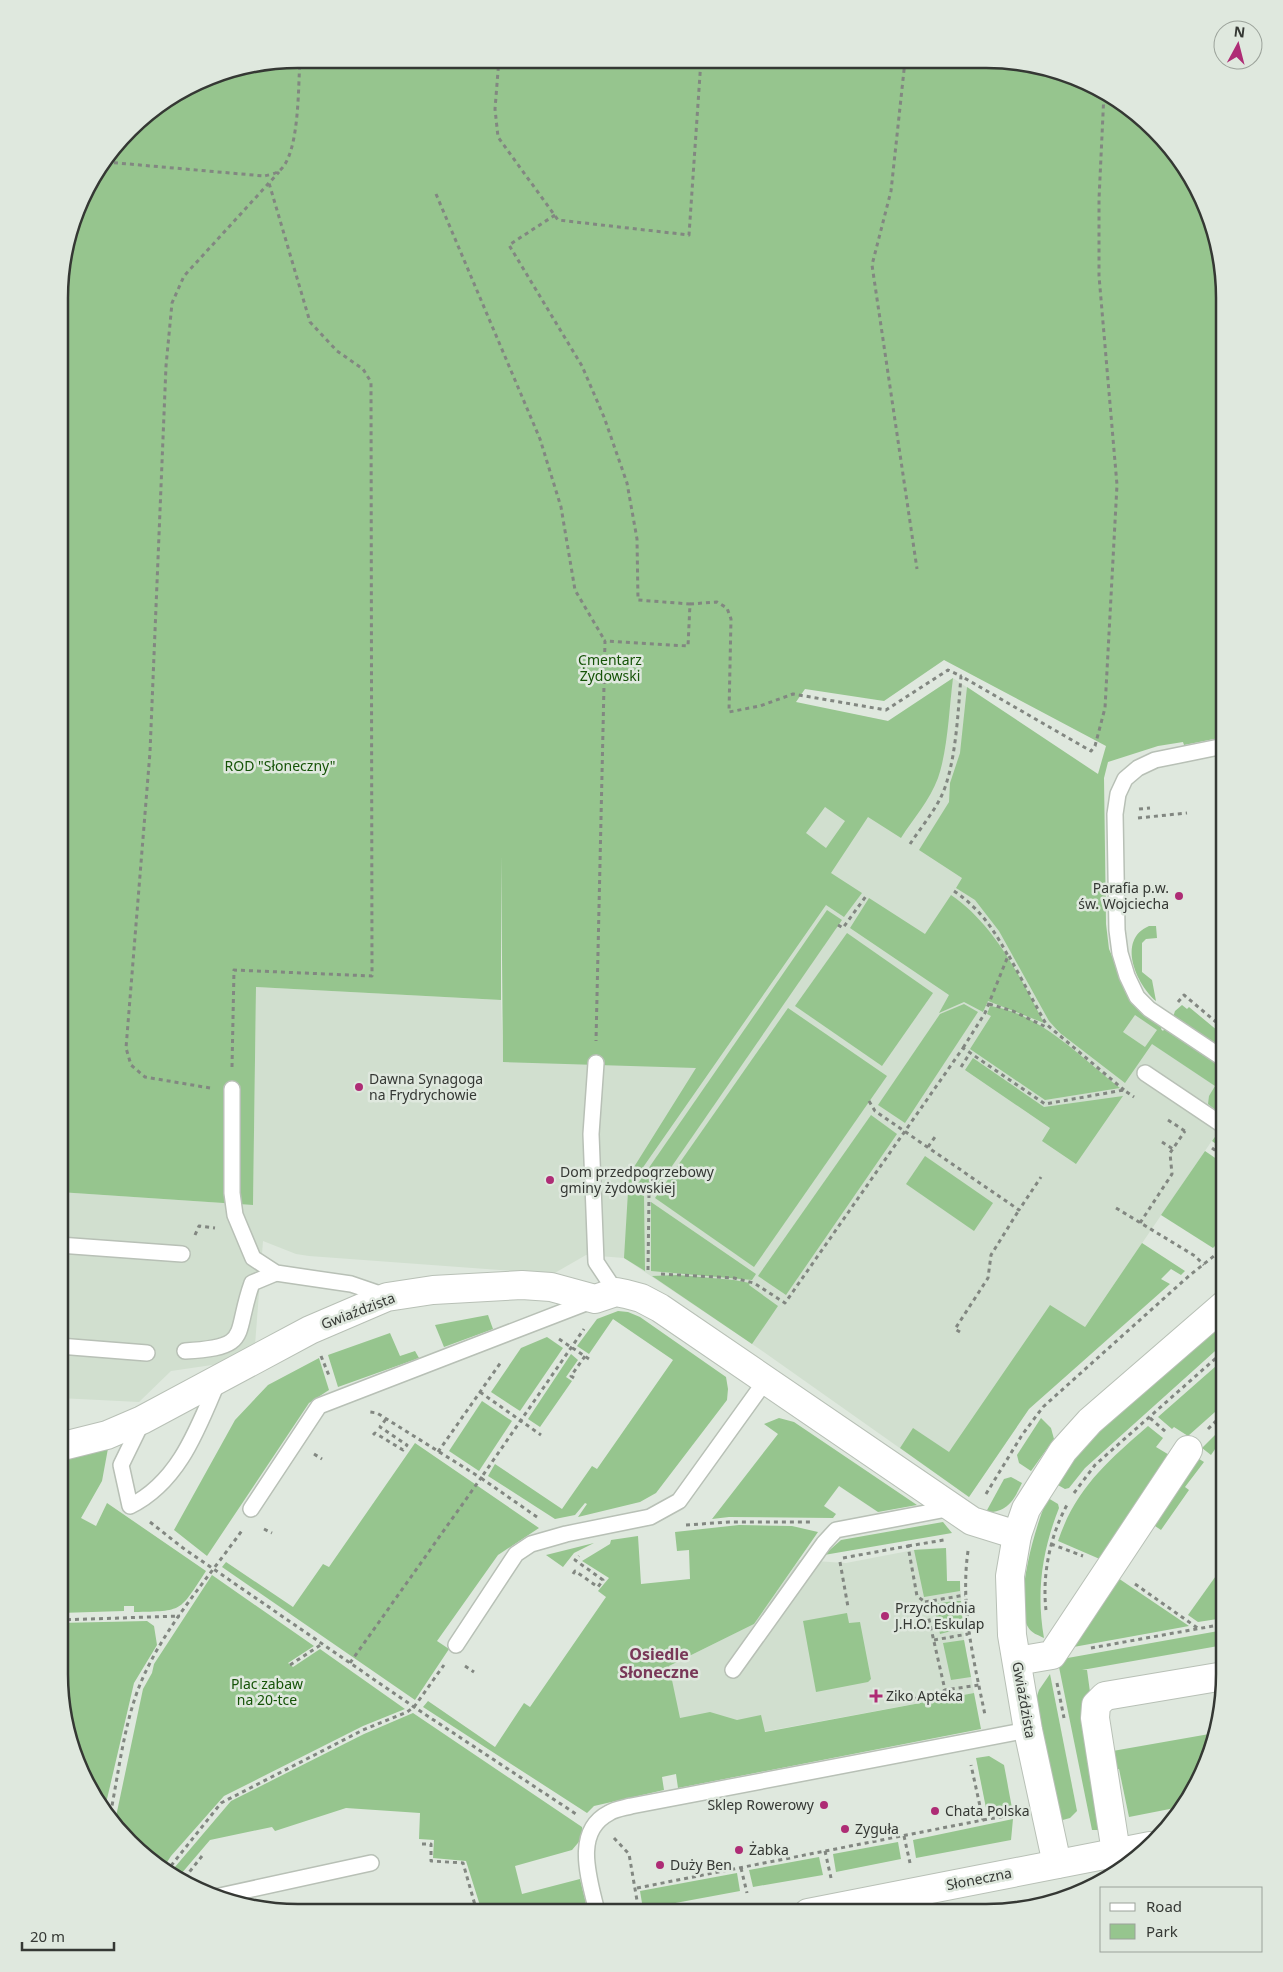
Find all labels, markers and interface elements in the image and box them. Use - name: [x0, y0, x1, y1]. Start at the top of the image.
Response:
- north arrow: [1213, 20, 1263, 70]
- text: N: [1233, 21, 1246, 42]
- park label: Cmentarz Żydowski: [578, 650, 642, 685]
- park label: ROD "Słoneczny": [225, 756, 335, 775]
- place label: Parafia p.w. św. Wojciecha: [1078, 878, 1169, 913]
- marker: Parafia p.w. św. Wojciecha: [1173, 890, 1185, 902]
- place label: Dawna Synagoga na Frydrychowie: [369, 1069, 483, 1104]
- marker: Dawna Synagoga na Frydrychowie: [353, 1081, 365, 1093]
- place label: Dom przedpogrzebowy gminy żydowskiej: [560, 1162, 715, 1197]
- marker: Dom przedpogrzebowy gminy żydowskiej: [544, 1174, 556, 1186]
- street label: Gwiaździsta: [318, 1288, 397, 1333]
- place label: Przychodnia J.H.O. Eskulap: [893, 1598, 984, 1633]
- marker: Przychodnia J.H.O. Eskulap: [879, 1610, 891, 1622]
- district label: Osiedle Słoneczne: [619, 1643, 699, 1683]
- street label: Gwiaździsta: [1008, 1660, 1041, 1740]
- park label: Plac zabaw na 20-tce: [231, 1674, 303, 1709]
- place label: Ziko Apteka: [886, 1686, 963, 1705]
- marker: Ziko Apteka: [870, 1690, 882, 1702]
- place label: Sklep Rowerowy: [707, 1795, 815, 1814]
- marker: Sklep Rowerowy: [818, 1799, 830, 1811]
- place label: Chata Polska: [945, 1801, 1030, 1820]
- marker: Chata Polska: [929, 1805, 941, 1817]
- place label: Zyguła: [855, 1819, 899, 1838]
- marker: Zyguła: [839, 1823, 851, 1835]
- place label: Żabka: [749, 1840, 789, 1859]
- marker: Żabka: [733, 1844, 745, 1856]
- place label: Duży Ben: [670, 1855, 732, 1874]
- marker: Duży Ben: [654, 1859, 666, 1871]
- street label: Słoneczna: [945, 1863, 1013, 1894]
- legend: [1100, 1887, 1263, 1952]
- text: Road: [1146, 1896, 1182, 1916]
- scale bar: [22, 1920, 115, 1952]
- text: Park: [1146, 1921, 1178, 1941]
- text: 20 m: [30, 1926, 65, 1946]

